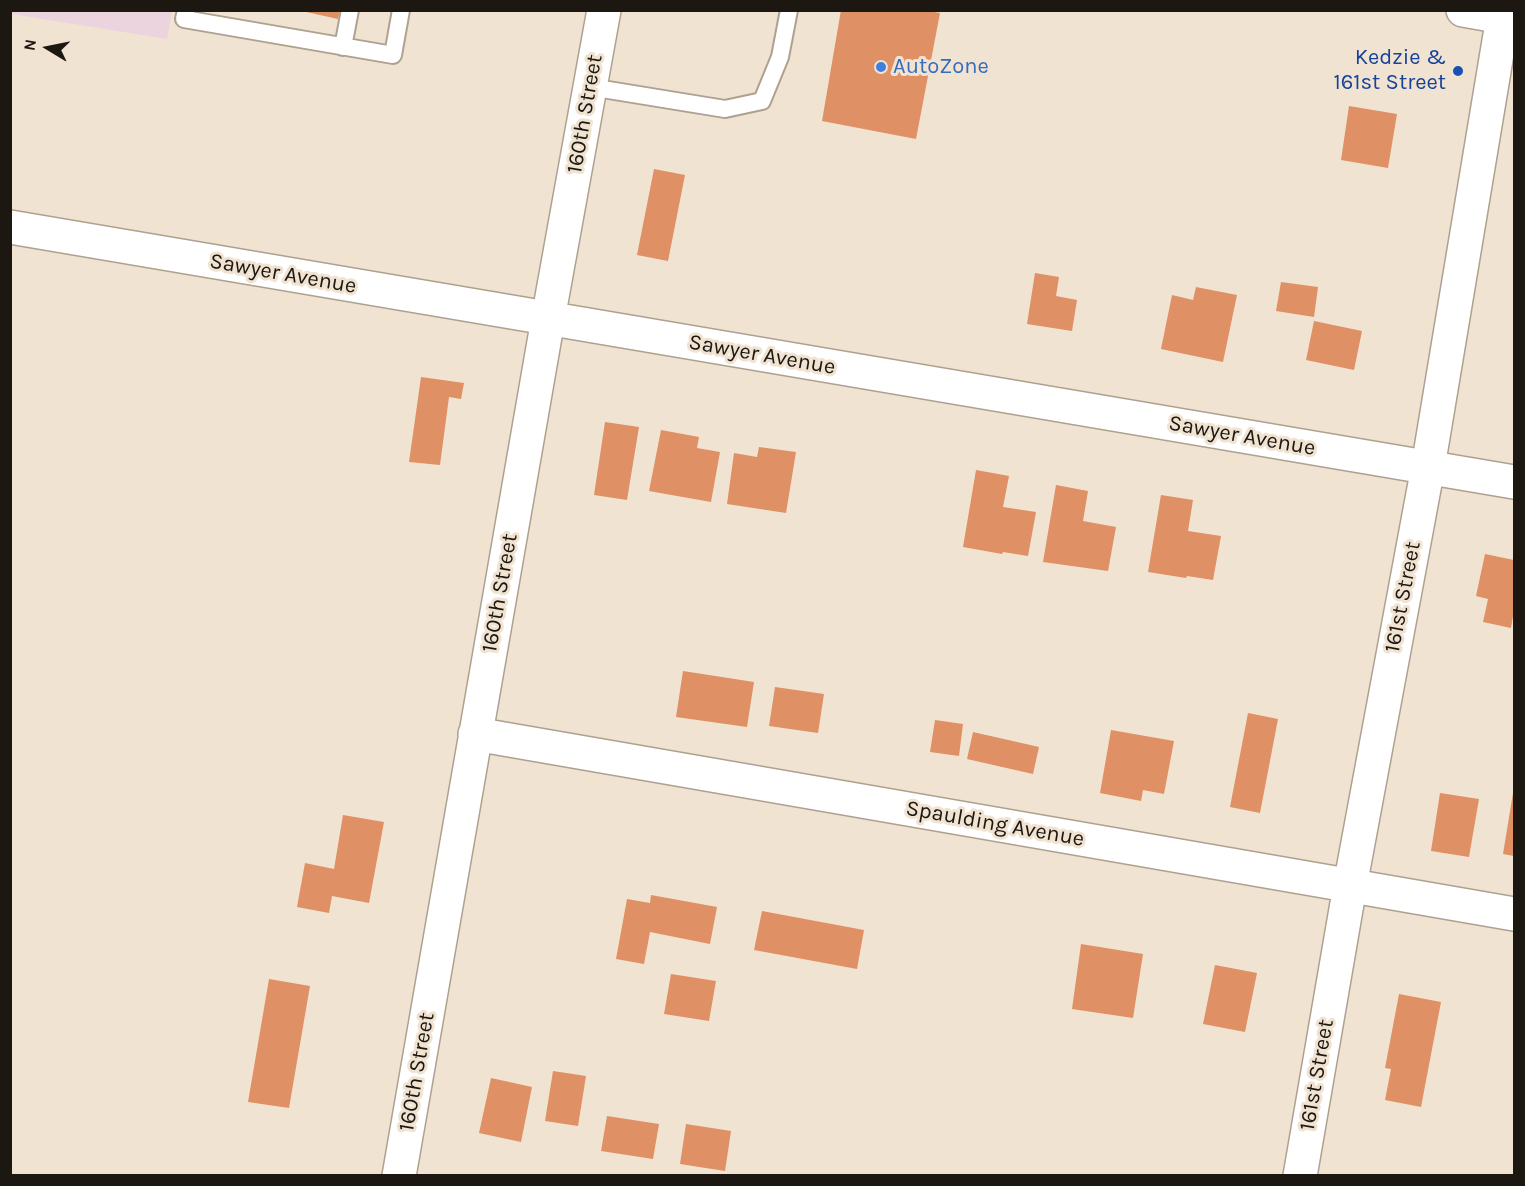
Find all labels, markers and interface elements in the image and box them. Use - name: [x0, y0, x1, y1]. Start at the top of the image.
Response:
- north arrow: [18, 18, 78, 78]
- text: N: [19, 37, 40, 52]
- place label: Kedzie & 161st Street: [1333, 45, 1446, 96]
- street label: 160th Street: [562, 53, 608, 175]
- place label: AutoZone: [893, 54, 989, 80]
- marker: AutoZone: [874, 60, 888, 74]
- marker: Kedzie & 161st Street: [1451, 64, 1465, 78]
- street label: Sawyer Avenue: [208, 248, 358, 300]
- street label: Sawyer Avenue: [687, 329, 837, 381]
- street label: Sawyer Avenue: [1167, 410, 1317, 462]
- street label: 160th Street: [477, 532, 523, 654]
- street label: 161st Street: [1379, 539, 1427, 655]
- street label: Spaulding Avenue: [904, 795, 1086, 853]
- street label: 160th Street: [394, 1011, 440, 1133]
- street label: 161st Street: [1294, 1017, 1340, 1133]

